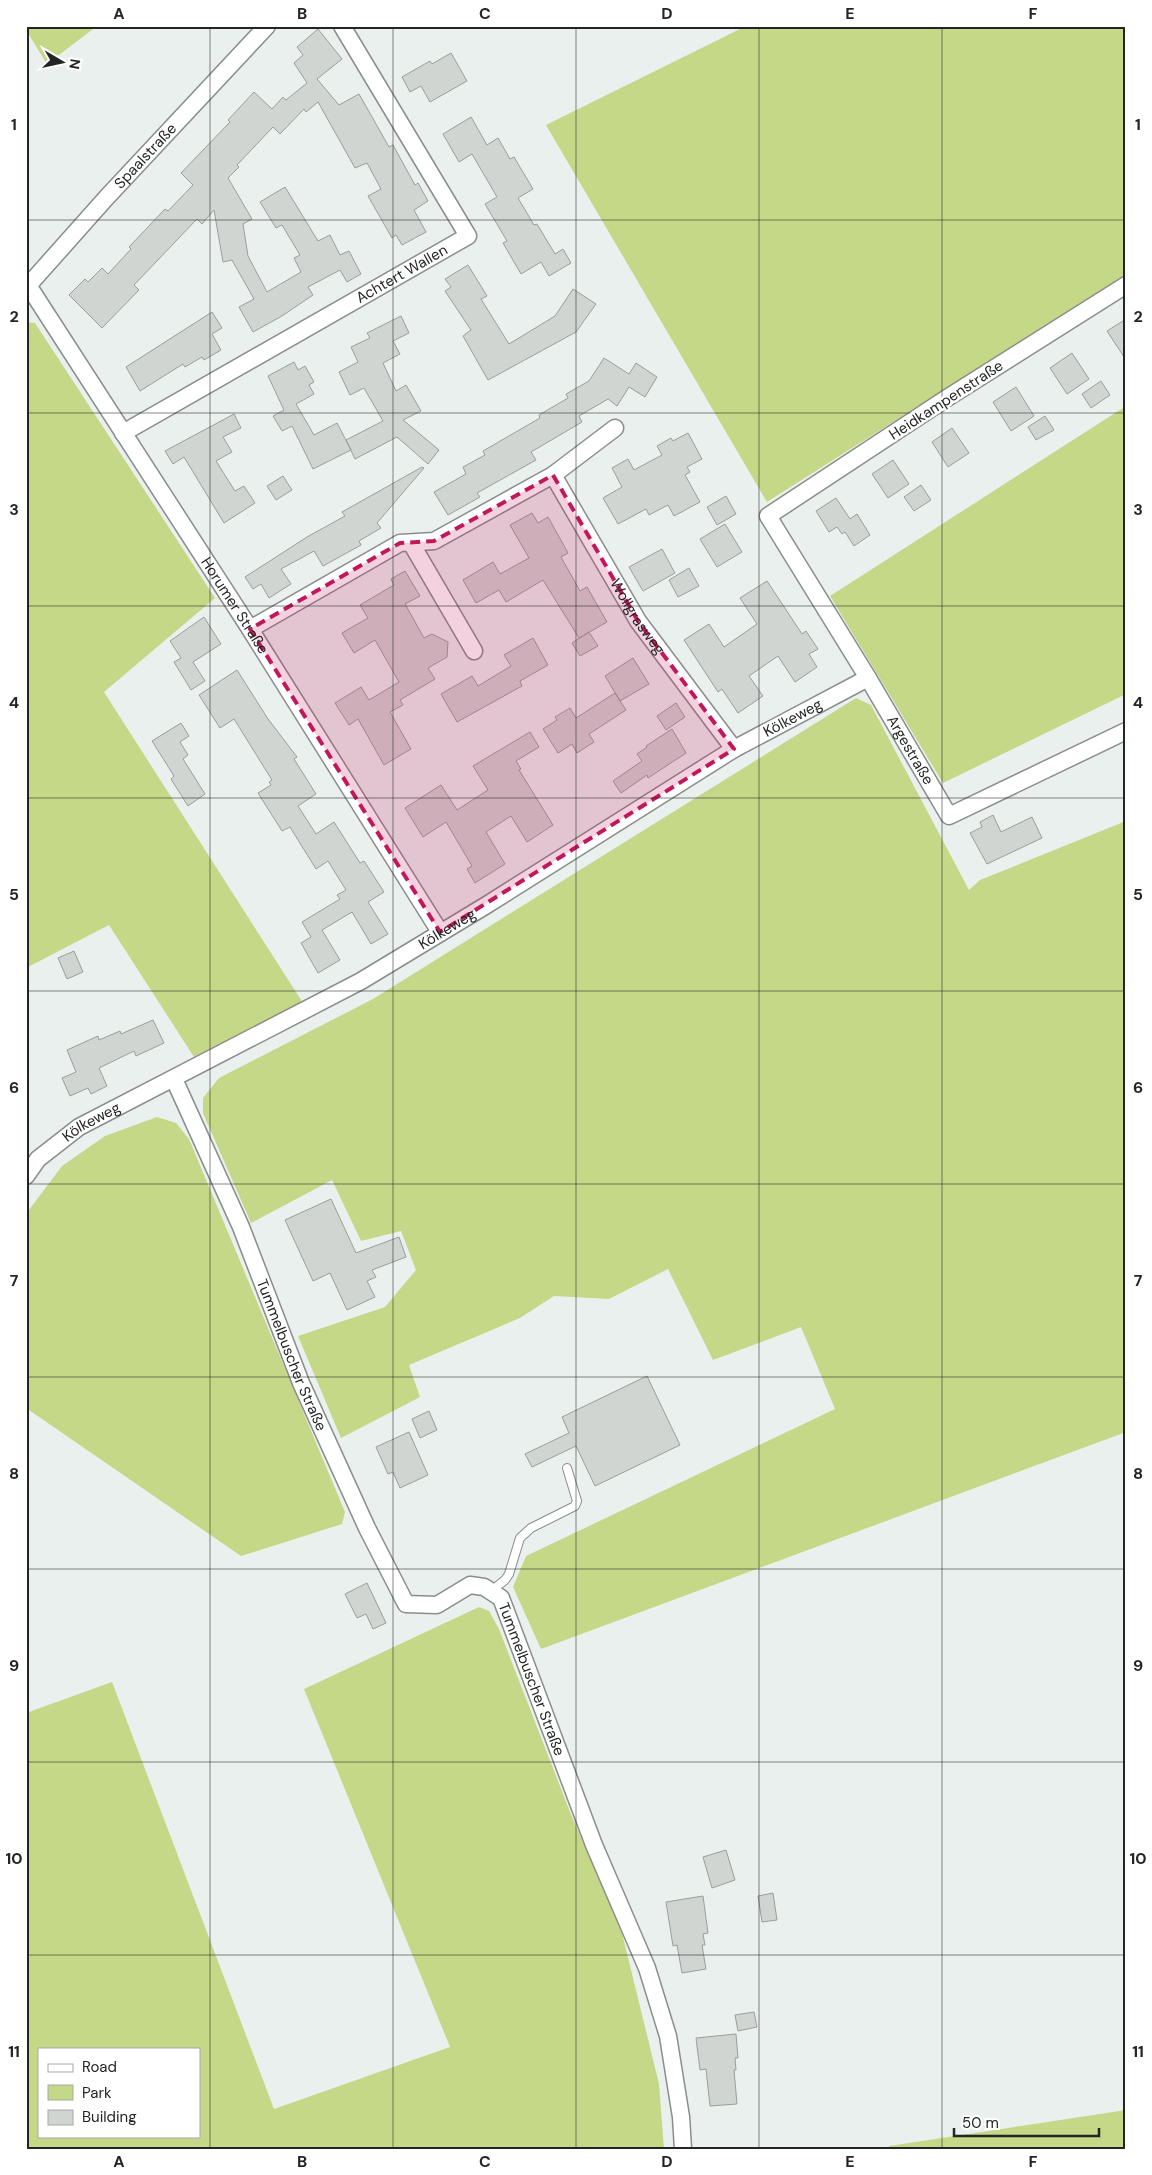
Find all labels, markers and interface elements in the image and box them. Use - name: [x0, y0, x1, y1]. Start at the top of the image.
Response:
- text: A: [113, 3, 125, 24]
- text: B: [297, 3, 307, 24]
- text: C: [479, 3, 491, 24]
- text: D: [661, 3, 673, 24]
- text: E: [845, 3, 855, 24]
- text: F: [1029, 3, 1038, 24]
- north arrow: [38, 38, 88, 88]
- text: N: [65, 58, 85, 70]
- text: 1: [11, 114, 17, 135]
- text: 1: [1135, 114, 1141, 135]
- street label: Spaalstraße: [110, 119, 181, 193]
- street label: Achtert Wallen: [352, 240, 451, 308]
- text: 2: [9, 306, 19, 327]
- text: 2: [1133, 306, 1143, 327]
- street label: Heidkampenstraße: [885, 356, 1007, 444]
- text: 3: [9, 499, 19, 520]
- text: 3: [1133, 499, 1143, 520]
- street label: Horumer Straße: [196, 553, 273, 658]
- street label: Wollgrasweg: [606, 575, 670, 659]
- text: 4: [9, 692, 19, 713]
- text: 4: [1133, 692, 1143, 713]
- street label: Kölkeweg: [760, 694, 826, 742]
- street label: Argestraße: [882, 712, 938, 788]
- text: 5: [9, 884, 19, 905]
- text: 5: [1133, 884, 1143, 905]
- street label: Kölkeweg: [415, 904, 480, 954]
- text: 6: [9, 1077, 19, 1098]
- text: 6: [1133, 1077, 1143, 1098]
- street label: Kölkeweg: [58, 1097, 124, 1146]
- text: 7: [10, 1270, 19, 1291]
- text: 7: [1134, 1270, 1143, 1291]
- street label: Tummelbuscher Straße: [252, 1276, 331, 1434]
- text: 8: [9, 1463, 19, 1484]
- text: 8: [1133, 1463, 1143, 1484]
- street label: Tummelbuscher Straße: [494, 1600, 570, 1759]
- text: 9: [9, 1655, 19, 1676]
- text: 9: [1133, 1655, 1143, 1676]
- text: 10: [5, 1848, 23, 1869]
- text: 10: [1129, 1848, 1147, 1869]
- text: 11: [8, 2041, 20, 2062]
- text: 11: [1132, 2041, 1144, 2062]
- legend: [38, 2048, 200, 2138]
- text: Road: [82, 2057, 117, 2077]
- text: Park: [82, 2083, 112, 2103]
- scale bar: [954, 2105, 1100, 2137]
- text: Building: [82, 2107, 137, 2127]
- text: 50 m: [962, 2113, 999, 2133]
- text: A: [113, 2151, 125, 2172]
- text: B: [297, 2151, 307, 2172]
- text: C: [479, 2151, 491, 2172]
- text: D: [661, 2151, 673, 2172]
- text: E: [845, 2151, 855, 2172]
- text: F: [1029, 2151, 1038, 2172]

